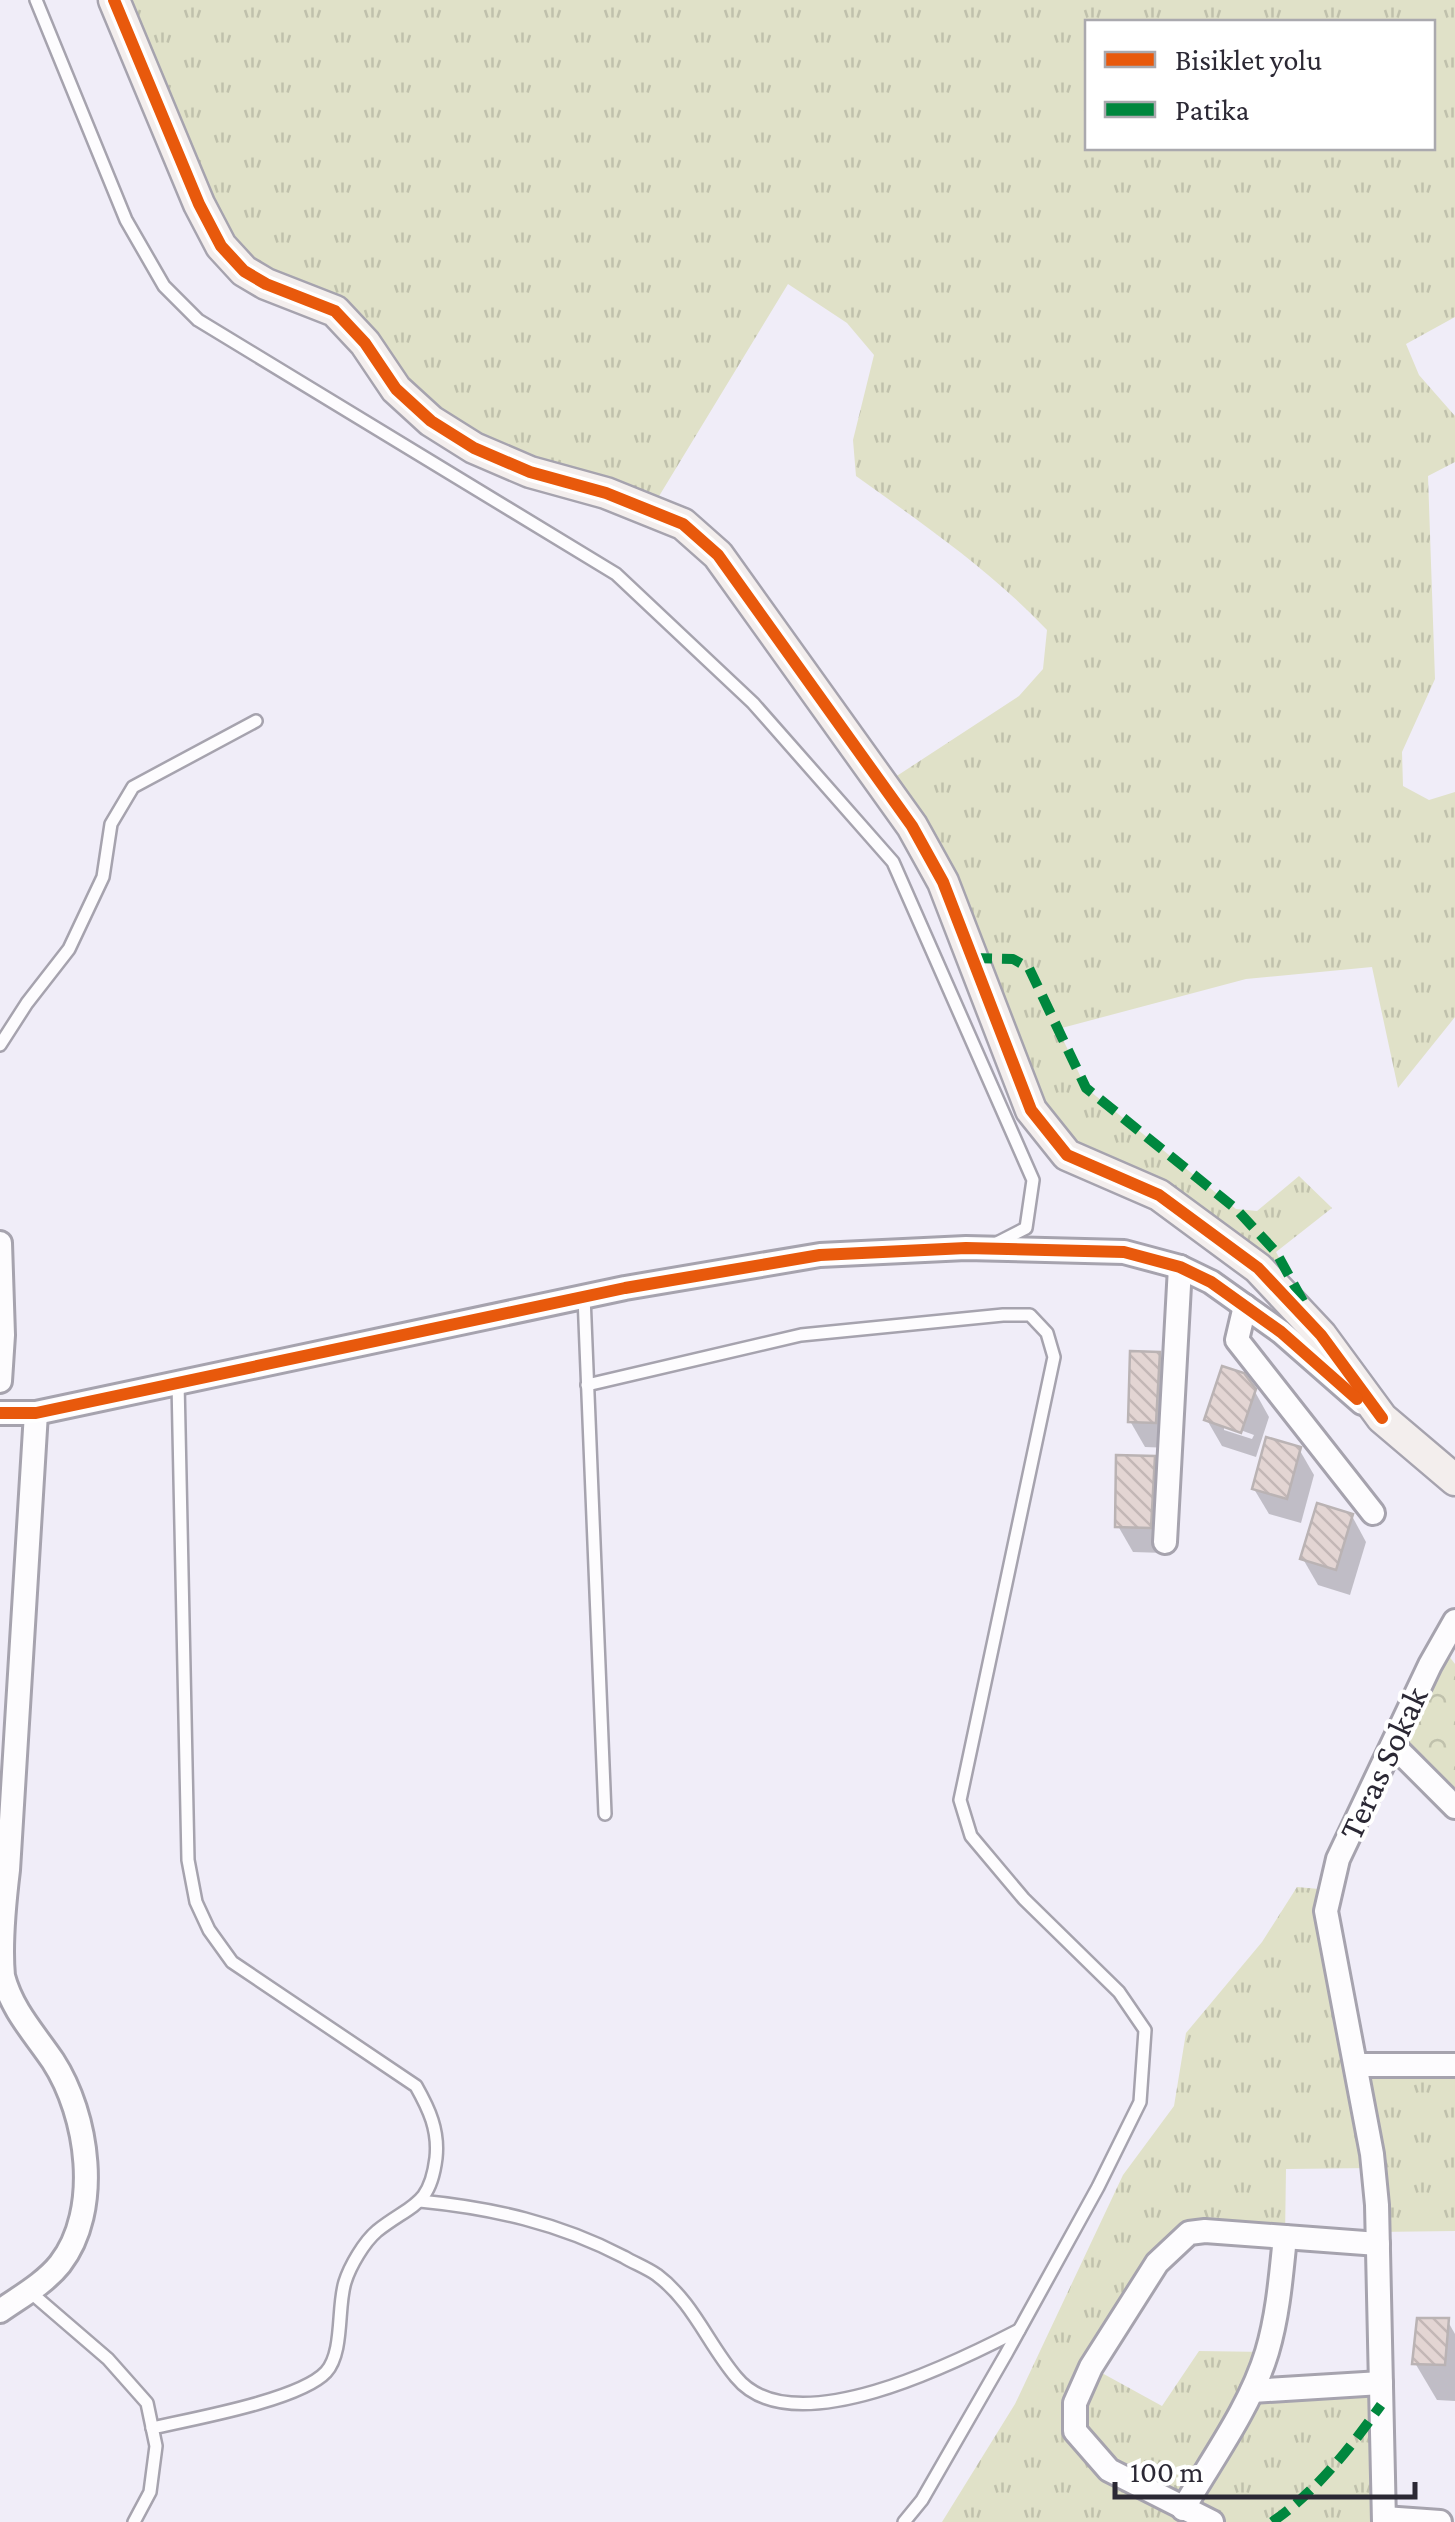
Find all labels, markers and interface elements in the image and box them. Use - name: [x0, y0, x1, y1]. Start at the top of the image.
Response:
- legend: [1085, 20, 1435, 150]
- text: Bisiklet yolu: [1175, 43, 1322, 77]
- text: Patika: [1175, 93, 1249, 126]
- street label: Teras Sokak: [1331, 1680, 1436, 1846]
- scale bar: [1115, 2437, 1415, 2499]
- text: 100 m: [1130, 2455, 1204, 2488]

